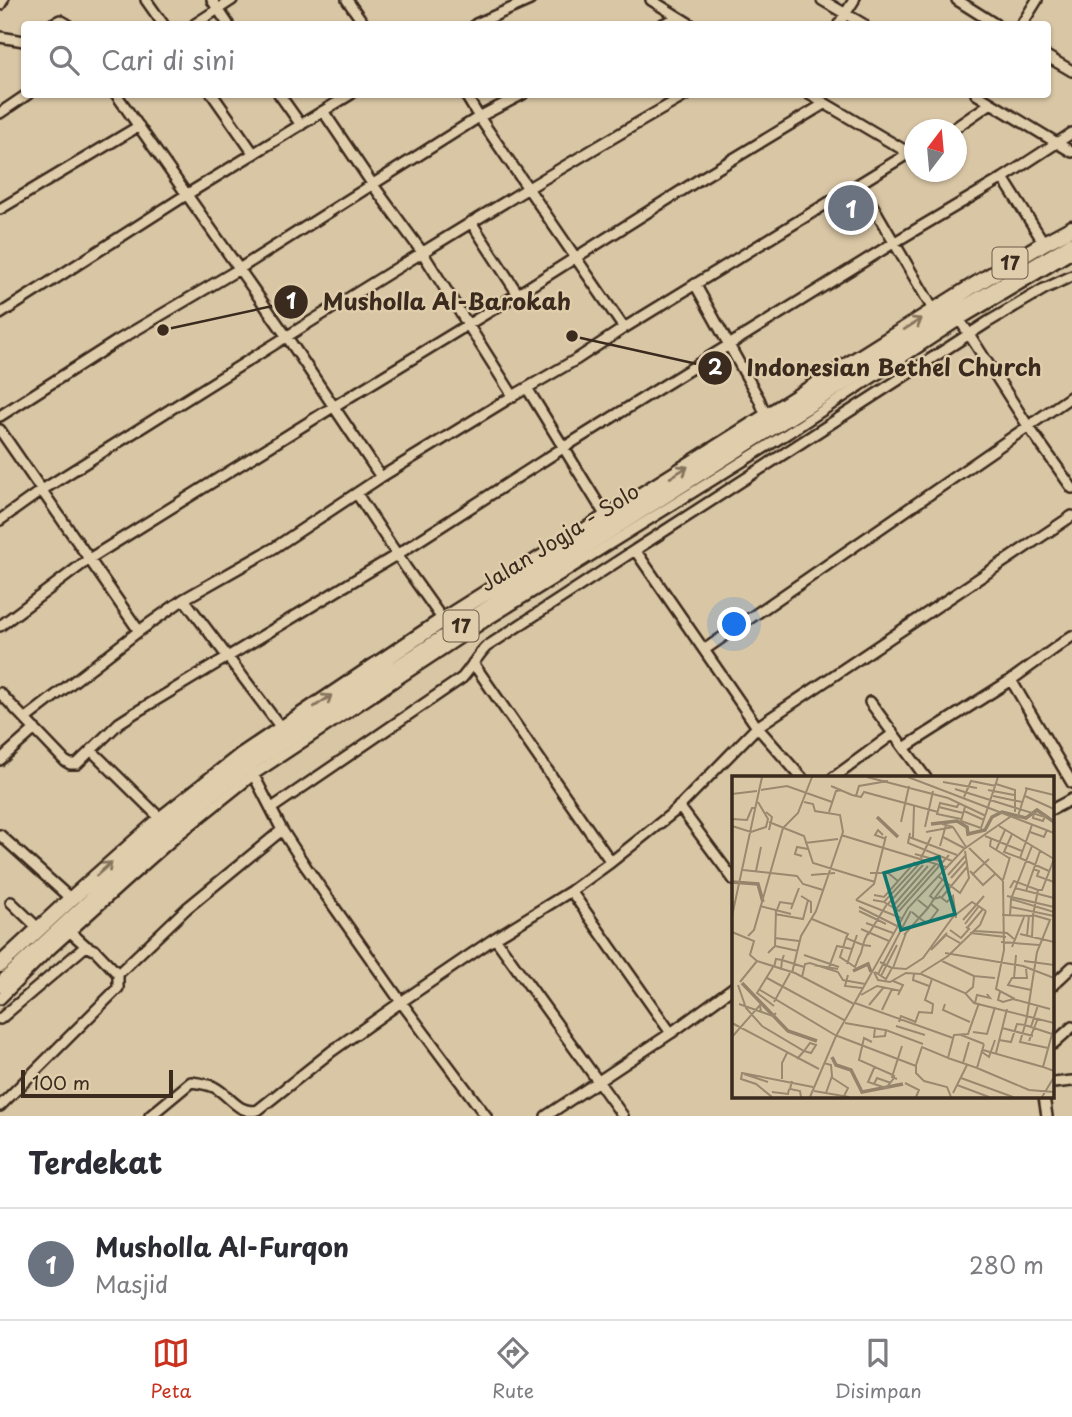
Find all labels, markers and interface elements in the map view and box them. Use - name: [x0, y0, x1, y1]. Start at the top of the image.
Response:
- search box: [21, 21, 1051, 98]
- text: Cari di sini: [101, 40, 235, 79]
- icon: search: [45, 41, 83, 79]
- north arrow: [904, 119, 967, 182]
- pin: 1: [828, 182, 874, 234]
- road number: 17: [992, 247, 1028, 278]
- callout: Musholla Al-Barokah: [274, 280, 586, 324]
- text: Musholla Al-Barokah: [323, 283, 571, 318]
- text: 1: [286, 284, 296, 316]
- one-way arrow: [902, 317, 922, 331]
- callout: Indonesian Bethel Church: [697, 346, 1057, 390]
- text: Indonesian Bethel Church: [746, 349, 1042, 384]
- text: 2: [708, 350, 723, 382]
- one-way arrow: [668, 464, 688, 478]
- street label: Jalan Jogja - Solo: [473, 474, 645, 598]
- your location: [717, 607, 751, 641]
- road number: 17: [444, 610, 478, 642]
- one-way arrow: [313, 694, 332, 708]
- inset map: [732, 776, 1054, 1098]
- one-way arrow: [95, 861, 113, 877]
- scale bar: [21, 1067, 173, 1099]
- text: 100 m: [32, 1068, 90, 1096]
- text: Terdekat: [28, 1139, 163, 1184]
- text: Musholla Al-Furqon: [95, 1227, 349, 1266]
- text: 1: [46, 1247, 57, 1282]
- text: 280 m: [969, 1247, 1044, 1282]
- text: Masjid: [95, 1266, 169, 1301]
- tab: Peta: [150, 1334, 191, 1404]
- tab: Rute: [492, 1334, 534, 1404]
- tab: Disimpan: [835, 1334, 922, 1404]

